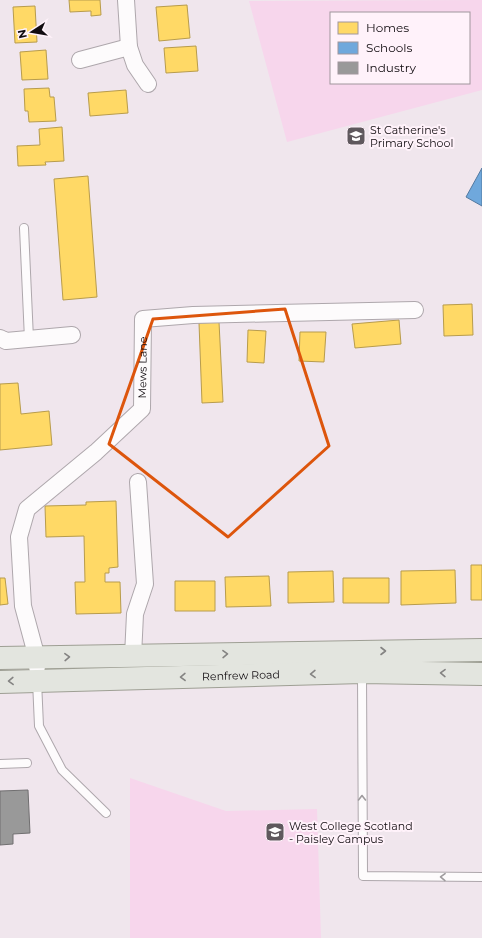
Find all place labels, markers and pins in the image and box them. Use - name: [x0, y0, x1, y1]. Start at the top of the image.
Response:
- place label: St Catherine's Primary School: [370, 123, 453, 150]
- school or university icon: St Catherine's Primary School: [345, 125, 367, 147]
- place label: West College Scotland - Paisley Campus: [289, 819, 413, 846]
- school or university icon: West College Scotland - Paisley Campus: [264, 821, 286, 843]

